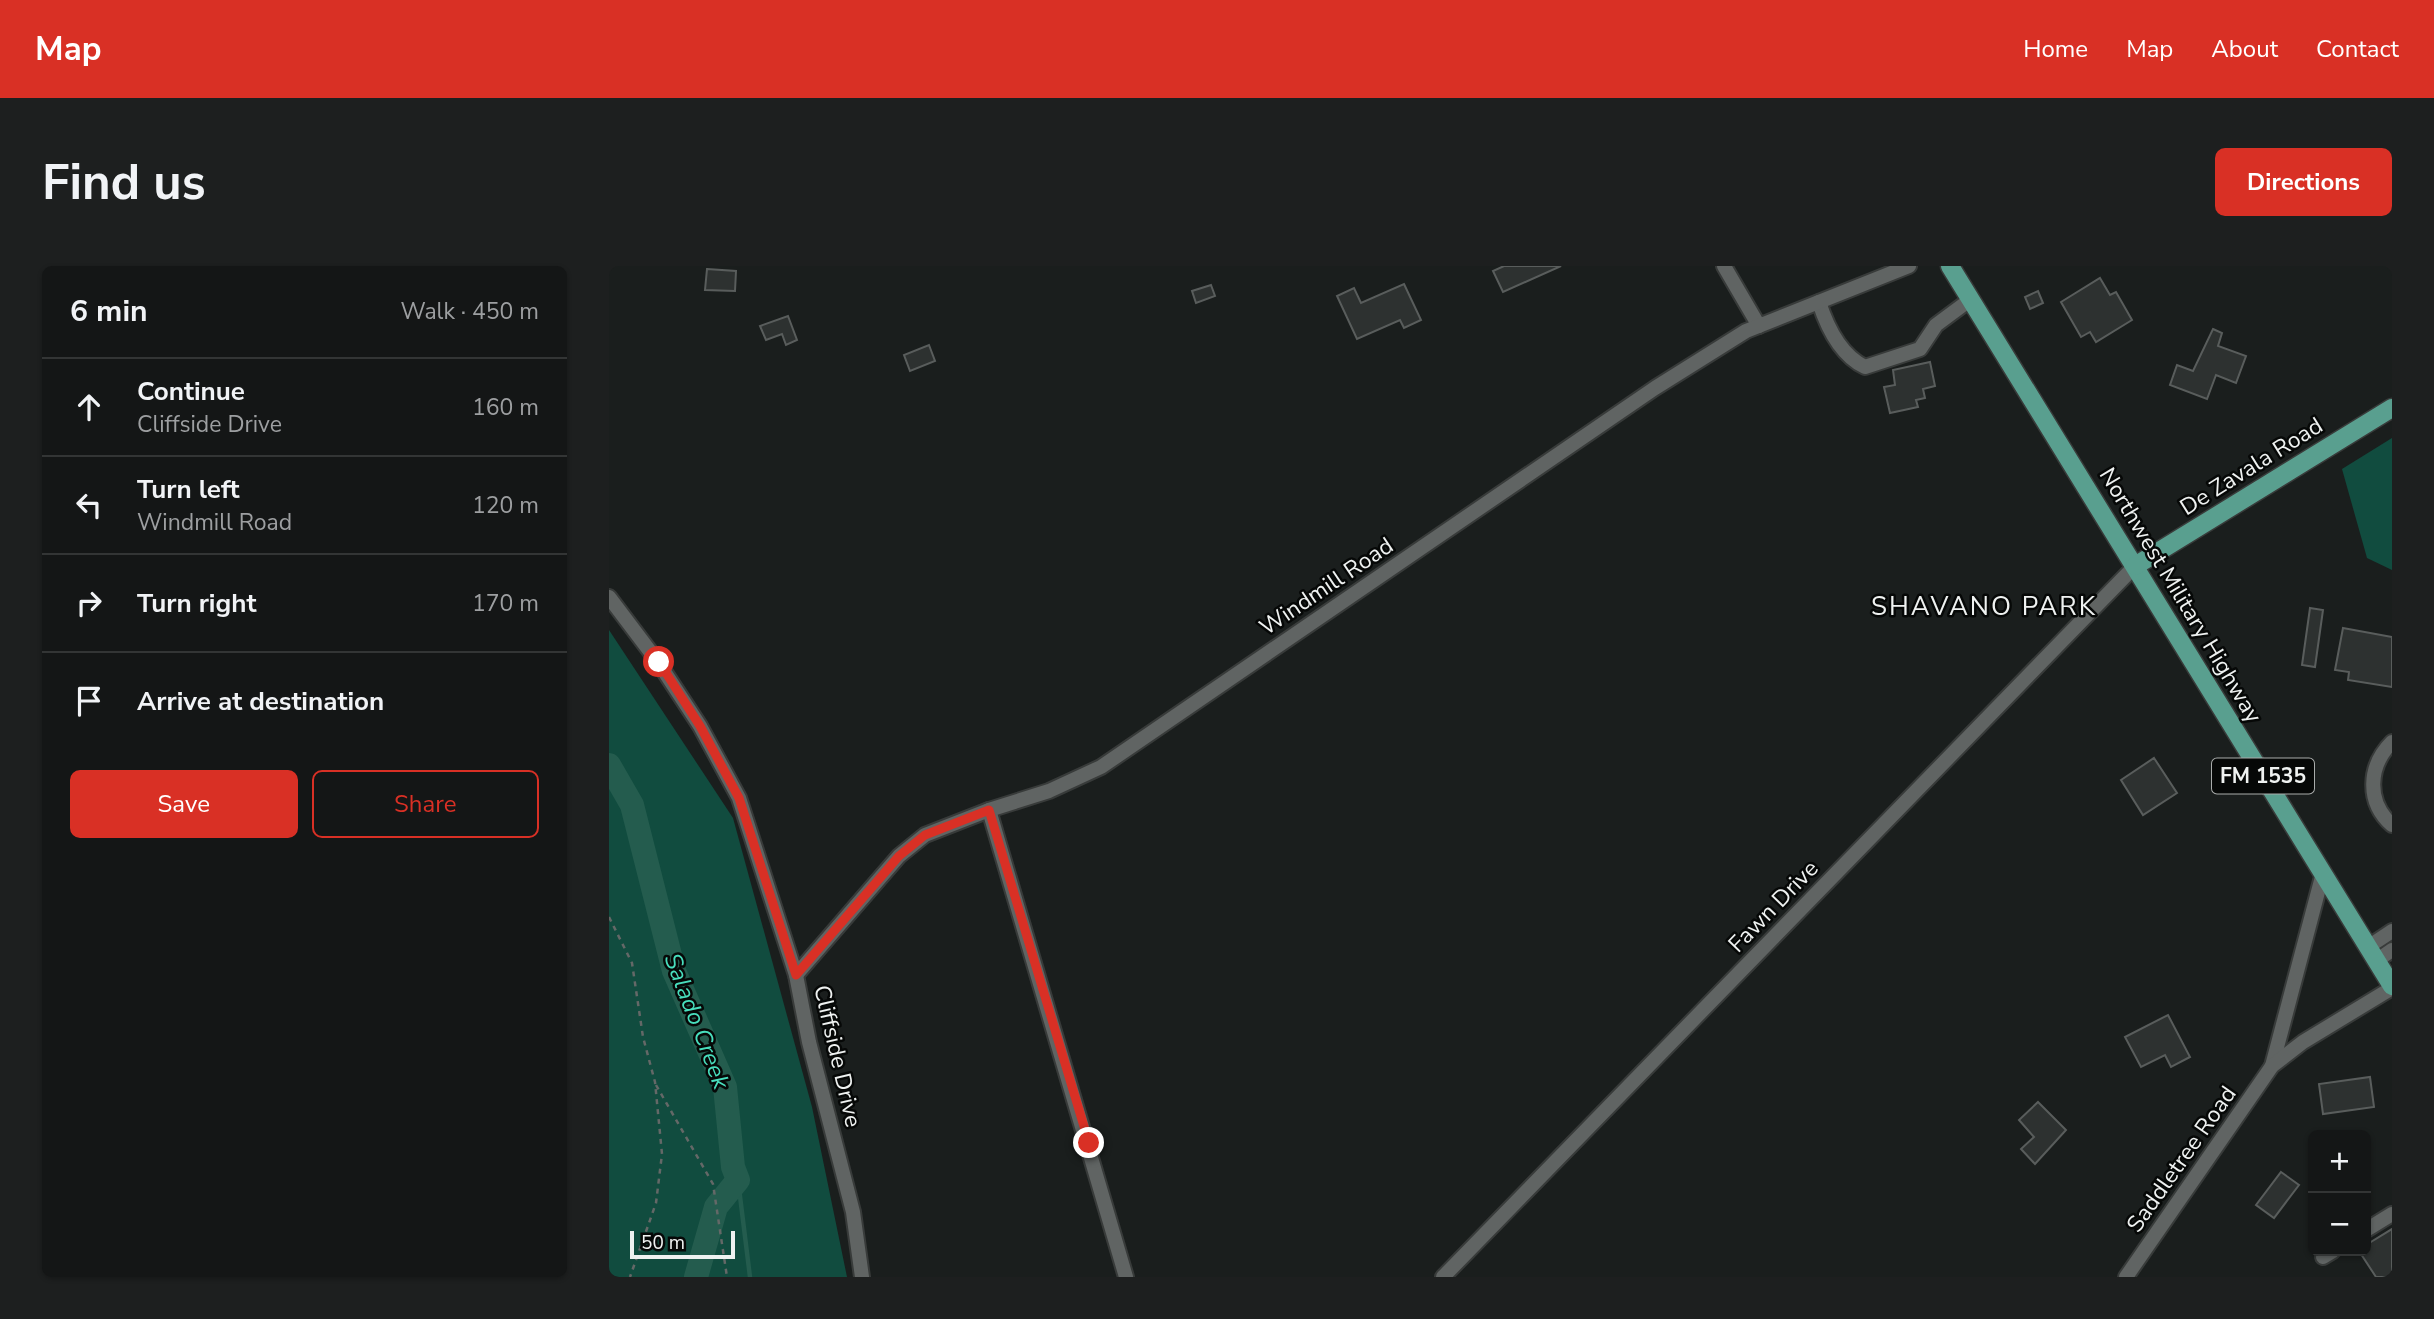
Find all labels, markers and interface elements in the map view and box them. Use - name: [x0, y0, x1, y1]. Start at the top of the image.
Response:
- text: Map: [35, 27, 102, 72]
- text: Home: [2023, 33, 2088, 65]
- text: Map: [2126, 33, 2173, 65]
- text: About: [2211, 33, 2278, 65]
- text: Contact: [2316, 33, 2399, 65]
- button: Directions: [2215, 148, 2392, 216]
- text: Find us: [42, 149, 206, 216]
- text: 6 min: [70, 291, 148, 332]
- text: Walk · 450 m: [400, 296, 539, 327]
- text: Continue: [137, 374, 245, 409]
- icon: ahead: [70, 388, 108, 426]
- text: 160 m: [472, 392, 539, 423]
- text: Cliffside Drive: [137, 409, 282, 440]
- street label: De Zavala Road: [2174, 410, 2329, 523]
- street label: Northwest Military Highway: [2092, 462, 2269, 729]
- text: Turn left: [137, 472, 240, 507]
- icon: left: [70, 486, 108, 524]
- text: 120 m: [472, 490, 539, 521]
- text: Windmill Road: [137, 507, 292, 538]
- street label: Windmill Road: [1253, 530, 1399, 643]
- icon: right: [70, 584, 108, 622]
- text: Turn right: [137, 586, 256, 621]
- text: 170 m: [472, 588, 539, 619]
- district label: SHAVANO PARK: [1871, 589, 2097, 624]
- route start: [643, 646, 674, 677]
- icon: arrive: [70, 682, 108, 720]
- text: Arrive at destination: [137, 684, 384, 719]
- road number: FM 1535: [2212, 758, 2314, 794]
- button: Save: [70, 770, 298, 838]
- button: Share: [312, 770, 539, 838]
- street label: Fawn Drive: [1722, 853, 1825, 959]
- water label: Salado Creek: [656, 949, 738, 1094]
- street label: Cliffside Drive: [806, 982, 869, 1130]
- street label: Saddletree Road: [2119, 1080, 2243, 1239]
- route end: [1073, 1127, 1104, 1158]
- map controls: [2308, 1130, 2371, 1256]
- button: +: [2308, 1130, 2371, 1193]
- button: −: [2308, 1193, 2371, 1256]
- scale bar: [630, 1228, 735, 1260]
- text: 50 m: [641, 1230, 685, 1256]

